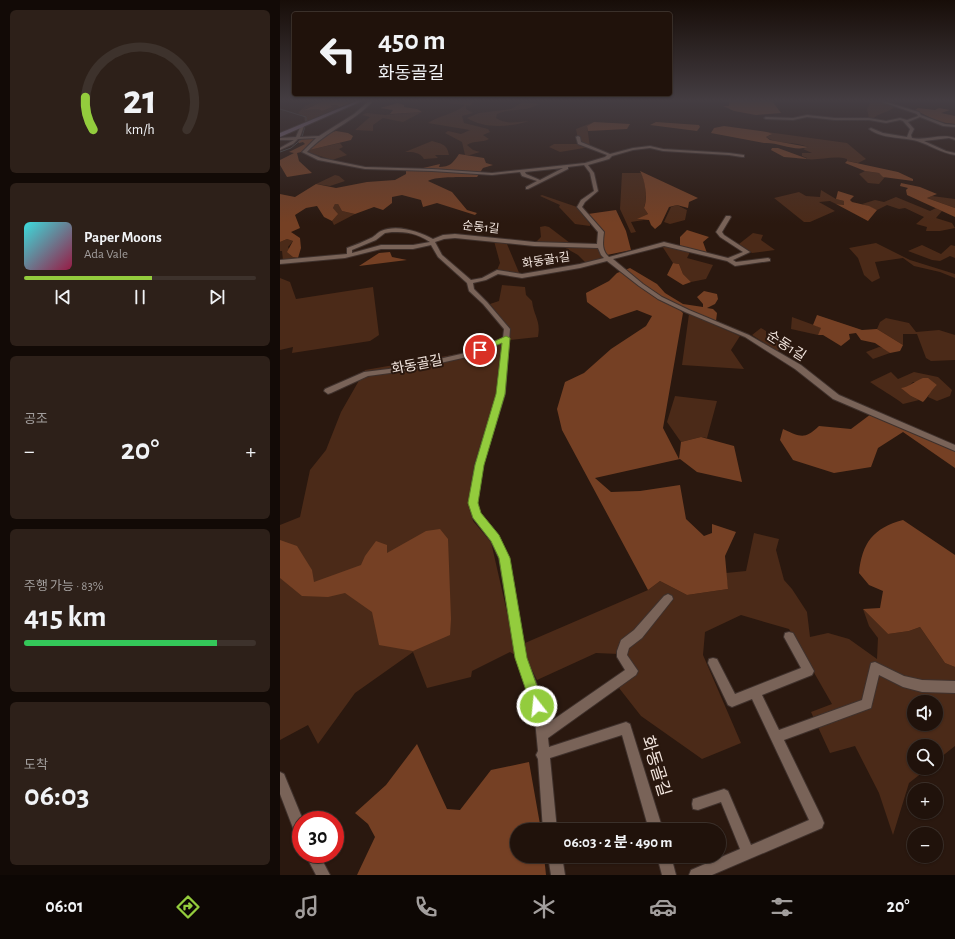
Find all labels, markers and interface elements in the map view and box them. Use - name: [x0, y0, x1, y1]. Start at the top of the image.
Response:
- text: 450 m: [378, 27, 446, 55]
- icon: left: [312, 28, 364, 80]
- text: 화동골길: [378, 65, 444, 83]
- text: 21: [123, 79, 157, 120]
- text: km/h: [125, 122, 155, 136]
- street label: 순동1길: [462, 219, 500, 235]
- text: Paper Moons: [84, 230, 162, 245]
- text: Ada Vale: [84, 248, 128, 261]
- street label: 화동골1길: [521, 250, 571, 270]
- icon: previous: [52, 286, 74, 308]
- icon: pause: [129, 286, 151, 308]
- icon: next: [206, 286, 228, 308]
- street label: 순동1길: [764, 327, 809, 364]
- pin: [463, 333, 497, 367]
- icon: arrive: [469, 339, 491, 361]
- street label: 화동골길: [390, 352, 444, 377]
- text: 공조: [24, 413, 48, 426]
- text: 20°: [121, 435, 159, 465]
- text: −: [24, 440, 35, 462]
- text: +: [245, 440, 256, 462]
- text: 주행 가능 · 83%: [24, 580, 103, 593]
- text: 415 km: [24, 602, 106, 632]
- position arrow: [516, 685, 558, 727]
- map controls: [907, 695, 943, 863]
- button: sound: [907, 695, 943, 731]
- street label: 화동골길: [639, 734, 673, 798]
- button: search: [907, 739, 943, 775]
- text: 도착: [24, 759, 48, 772]
- text: 06:03: [24, 781, 90, 811]
- button: +: [907, 783, 943, 819]
- speed limit sign: 30: [292, 811, 344, 863]
- button: −: [907, 827, 943, 863]
- text: 06:03 · 2 분 · 490 m: [564, 835, 672, 850]
- icon: directions: [174, 893, 202, 921]
- icon: music: [293, 893, 321, 921]
- icon: phone: [412, 893, 440, 921]
- icon: climate: [530, 893, 558, 921]
- icon: car: [649, 893, 677, 921]
- icon: filters: [768, 893, 796, 921]
- text: 06:01: [45, 898, 83, 916]
- text: 20°: [886, 898, 910, 916]

